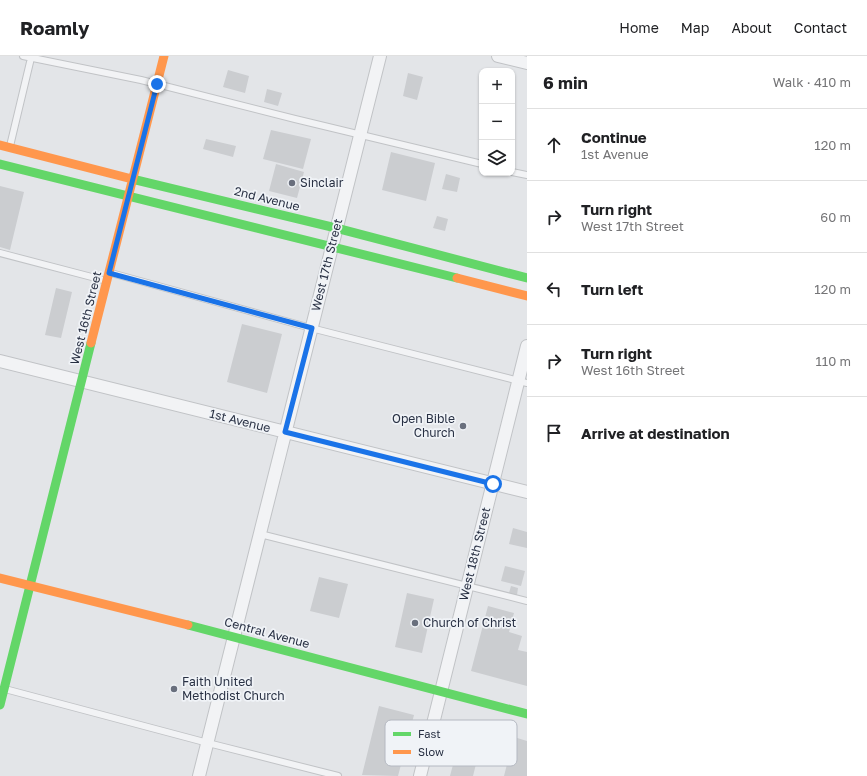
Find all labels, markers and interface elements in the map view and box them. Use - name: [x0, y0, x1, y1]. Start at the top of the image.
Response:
- text: Roamly: [20, 16, 89, 39]
- text: Home: [619, 19, 659, 36]
- text: Map: [681, 19, 709, 36]
- text: About: [731, 19, 772, 36]
- text: Contact: [794, 19, 847, 36]
- map controls: [479, 68, 515, 176]
- button: +: [479, 68, 515, 104]
- text: 6 min: [543, 72, 588, 93]
- text: Walk · 410 m: [773, 74, 851, 90]
- route end: [148, 75, 166, 93]
- button: −: [479, 104, 515, 140]
- text: Continue: [581, 128, 647, 146]
- icon: ahead: [543, 134, 565, 156]
- text: 120 m: [814, 137, 851, 153]
- button: layers: [479, 140, 515, 176]
- text: 1st Avenue: [581, 146, 649, 162]
- place label: Sinclair: [300, 175, 344, 190]
- marker: Sinclair: [287, 178, 297, 188]
- street label: 2nd Avenue: [233, 183, 302, 214]
- text: Turn right: [581, 200, 652, 218]
- icon: right: [543, 206, 565, 228]
- text: 60 m: [820, 209, 851, 225]
- street label: West 17th Street: [308, 217, 345, 313]
- text: West 17th Street: [581, 218, 684, 234]
- street label: West 16th Street: [67, 269, 104, 366]
- icon: left: [543, 278, 565, 300]
- text: Turn left: [581, 280, 643, 298]
- text: 120 m: [814, 281, 851, 297]
- text: Turn right: [581, 344, 652, 362]
- icon: right: [543, 350, 565, 372]
- text: 110 m: [816, 353, 851, 369]
- text: West 16th Street: [581, 362, 685, 378]
- street label: 1st Avenue: [208, 406, 272, 435]
- place label: Open Bible Church: [392, 411, 455, 440]
- marker: Open Bible Church: [458, 421, 468, 431]
- icon: arrive: [543, 422, 565, 444]
- text: Arrive at destination: [581, 424, 730, 442]
- route start: [484, 475, 502, 493]
- street label: West 18th Street: [456, 505, 493, 602]
- street label: Central Avenue: [223, 614, 311, 651]
- place label: Church of Christ: [423, 615, 517, 630]
- marker: Church of Christ: [410, 618, 420, 628]
- place label: Faith United Methodist Church: [182, 674, 285, 703]
- marker: Faith United Methodist Church: [169, 684, 179, 694]
- legend: [385, 720, 517, 766]
- text: Fast: [418, 727, 441, 740]
- text: Slow: [418, 745, 444, 758]

